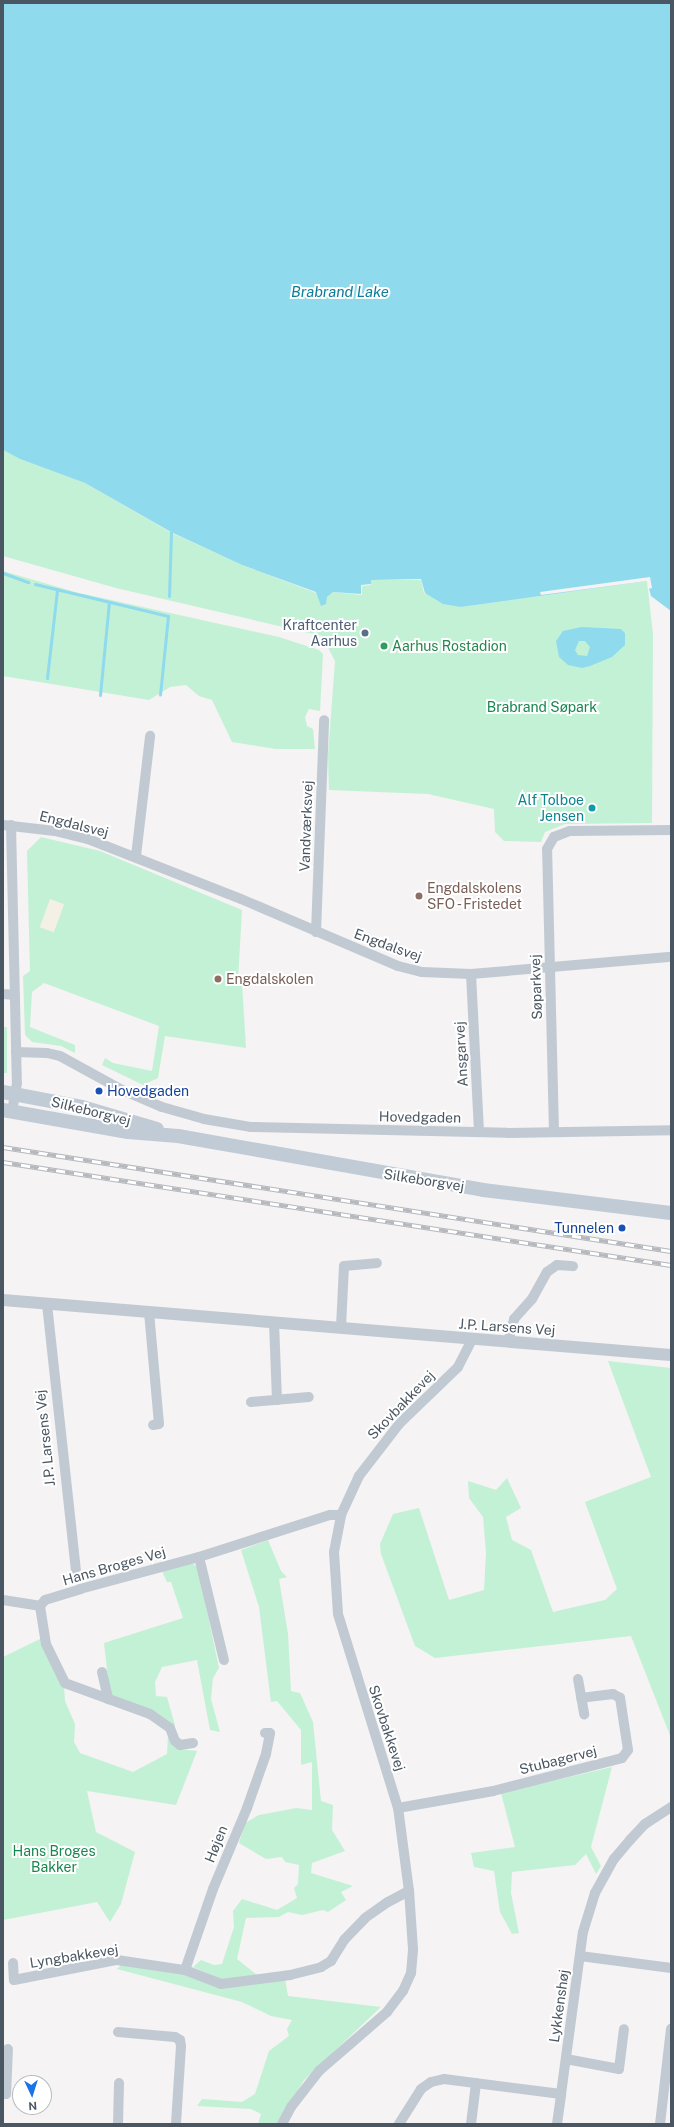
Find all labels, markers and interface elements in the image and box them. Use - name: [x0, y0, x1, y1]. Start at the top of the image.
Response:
- water label: Brabrand Lake: [291, 283, 389, 301]
- place label: Kraftcenter Aarhus: [282, 617, 357, 650]
- marker: Kraftcenter Aarhus: [360, 628, 370, 638]
- place label: Aarhus Rostadion: [392, 638, 507, 654]
- marker: Aarhus Rostadion: [379, 641, 389, 651]
- park label: Brabrand Søpark: [487, 699, 597, 715]
- street label: Vandværksvej: [296, 780, 316, 872]
- place label: Alf Tolboe Jensen: [518, 792, 584, 824]
- marker: Alf Tolboe Jensen: [587, 803, 597, 813]
- street label: Engdalsvej: [38, 807, 110, 841]
- place label: Engdalskolens SFO - Fristedet: [427, 880, 526, 912]
- marker: Engdalskolens SFO - Fristedet: [414, 891, 424, 901]
- street label: Engdalsvej: [352, 925, 424, 965]
- street label: Søparkvej: [526, 954, 546, 1020]
- place label: Engdalskolen: [226, 971, 314, 987]
- marker: Engdalskolen: [213, 974, 223, 984]
- street label: Ansgarvej: [451, 1021, 471, 1087]
- place label: Hovedgaden: [107, 1083, 189, 1099]
- marker: Hovedgaden: [94, 1086, 104, 1096]
- street label: Silkeborgvej: [50, 1093, 132, 1129]
- street label: Hovedgaden: [379, 1108, 461, 1126]
- street label: Silkeborgvej: [383, 1165, 465, 1195]
- place label: Tunnelen: [554, 1220, 614, 1236]
- marker: Tunnelen: [617, 1223, 627, 1233]
- street label: J.P. Larsens Vej: [458, 1315, 556, 1339]
- street label: Skovbakkevej: [364, 1367, 438, 1443]
- street label: J.P. Larsens Vej: [32, 1389, 58, 1487]
- street label: Hans Broges Vej: [60, 1543, 168, 1589]
- street label: Skovbakkevej: [365, 1683, 409, 1773]
- street label: Stubagervej: [517, 1742, 599, 1778]
- street label: Højen: [201, 1823, 231, 1865]
- park label: Hans Broges Bakker: [13, 1843, 95, 1876]
- street label: Lyngbakkevej: [28, 1941, 120, 1971]
- street label: Lykkenshøj: [546, 1968, 572, 2044]
- north arrow: [12, 2075, 52, 2115]
- text: N: [28, 2100, 37, 2112]

